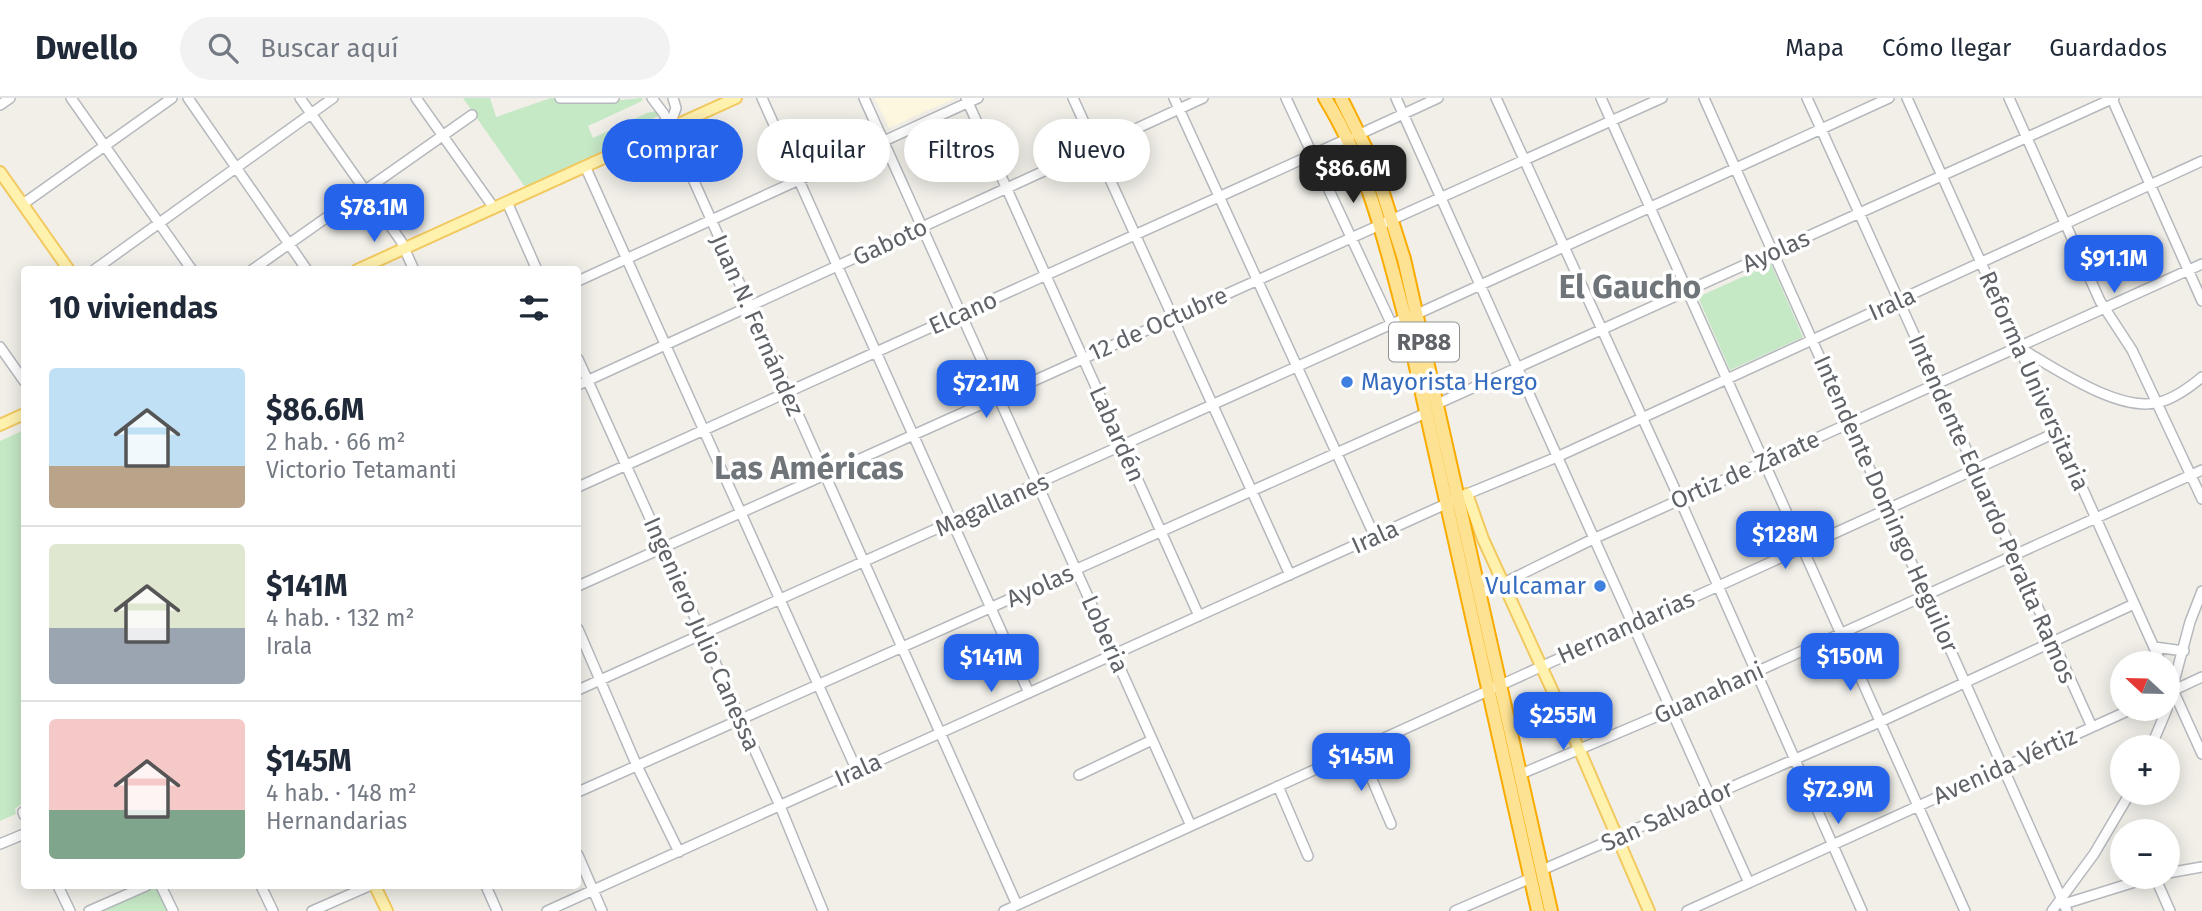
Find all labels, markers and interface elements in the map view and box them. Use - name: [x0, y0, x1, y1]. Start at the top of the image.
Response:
- search box: [180, 17, 670, 80]
- text: Dwello: [35, 28, 138, 68]
- icon: search: [204, 29, 242, 67]
- text: Buscar aquí: [260, 33, 399, 64]
- text: Mapa: [1785, 34, 1844, 62]
- text: Cómo llegar: [1882, 34, 2011, 62]
- text: Guardados: [2049, 34, 2167, 62]
- chip: Comprar: [602, 119, 743, 182]
- chip: Alquilar: [757, 119, 890, 182]
- chip: Filtros: [904, 119, 1019, 182]
- chip: Nuevo: [1033, 119, 1150, 182]
- pin: $86.6M: [1296, 146, 1410, 205]
- text: $86.6M: [1315, 154, 1391, 182]
- pin: $78.1M: [317, 184, 431, 244]
- text: $78.1M: [340, 193, 408, 221]
- street label: Gaboto: [848, 213, 932, 271]
- street label: Ayolas: [1738, 224, 1814, 278]
- street label: Juan N. Fernández: [704, 230, 810, 420]
- pin: $91.1M: [2057, 236, 2171, 295]
- text: $91.1M: [2080, 244, 2148, 272]
- street label: Reforma Universitaria: [1973, 267, 2095, 495]
- district label: El Gaucho: [1559, 268, 1701, 306]
- street label: 12 de Octubre: [1084, 281, 1232, 367]
- street label: Irala: [1864, 281, 1920, 327]
- street label: Elcano: [924, 286, 1002, 340]
- icon: filters: [515, 289, 553, 327]
- text: 10 viviendas: [49, 290, 218, 326]
- road number: RP88: [1389, 322, 1459, 362]
- street label: Intendente Eduardo Peralta Ramos: [1902, 330, 2082, 688]
- street label: Intendente Domingo Heguilor: [1808, 351, 1965, 657]
- pin: $72.1M: [929, 360, 1043, 420]
- place label: Mayorista Hergo: [1361, 368, 1538, 396]
- text: $72.1M: [953, 369, 1019, 397]
- marker: Mayorista Hergo: [1339, 374, 1355, 390]
- street label: Labardén: [1083, 382, 1151, 486]
- text: $86.6M: [266, 392, 364, 428]
- icon: home: [105, 396, 189, 480]
- street label: Ortiz de Zárate: [1666, 425, 1824, 515]
- text: 2 hab. · 66 m²: [266, 428, 406, 456]
- district label: Las Américas: [714, 449, 904, 487]
- text: Victorio Tetamanti: [266, 456, 457, 484]
- street label: Magallanes: [931, 467, 1053, 543]
- pin: $128M: [1736, 512, 1834, 571]
- street label: Ingeniero Julio Canessa: [638, 513, 766, 755]
- street label: Irala: [1347, 514, 1403, 560]
- text: $128M: [1752, 520, 1818, 548]
- street label: Ayolas: [1002, 559, 1078, 613]
- text: $141M: [266, 568, 348, 604]
- icon: home: [105, 572, 189, 656]
- place label: Vulcamar: [1485, 572, 1587, 600]
- marker: Vulcamar: [1592, 578, 1608, 594]
- street label: Hernandarias: [1553, 584, 1699, 670]
- street label: Loberia: [1076, 591, 1134, 677]
- text: 4 hab. · 132 m²: [266, 604, 414, 632]
- text: Irala: [266, 632, 312, 660]
- pin: $141M: [942, 634, 1040, 694]
- pin: $150M: [1801, 634, 1899, 693]
- text: $150M: [1817, 642, 1883, 670]
- text: $141M: [960, 643, 1022, 671]
- north arrow: [2110, 651, 2180, 721]
- map controls: [2110, 651, 2180, 889]
- street label: Guanahani: [1650, 656, 1768, 730]
- pin: $255M: [1514, 692, 1612, 752]
- text: $255M: [1530, 701, 1596, 729]
- street label: Avenida Vértiz: [1929, 722, 2081, 810]
- pin: $145M: [1312, 734, 1410, 793]
- button: +: [2110, 735, 2180, 805]
- text: $145M: [1328, 742, 1394, 770]
- text: $145M: [266, 743, 352, 779]
- icon: home: [105, 747, 189, 831]
- street label: Irala: [830, 747, 886, 793]
- pin: $72.9M: [1781, 766, 1895, 826]
- street label: San Salvador: [1597, 774, 1738, 858]
- text: $72.9M: [1803, 775, 1873, 803]
- text: 4 hab. · 148 m²: [266, 779, 417, 807]
- text: Hernandarias: [266, 807, 407, 835]
- button: −: [2110, 819, 2180, 889]

